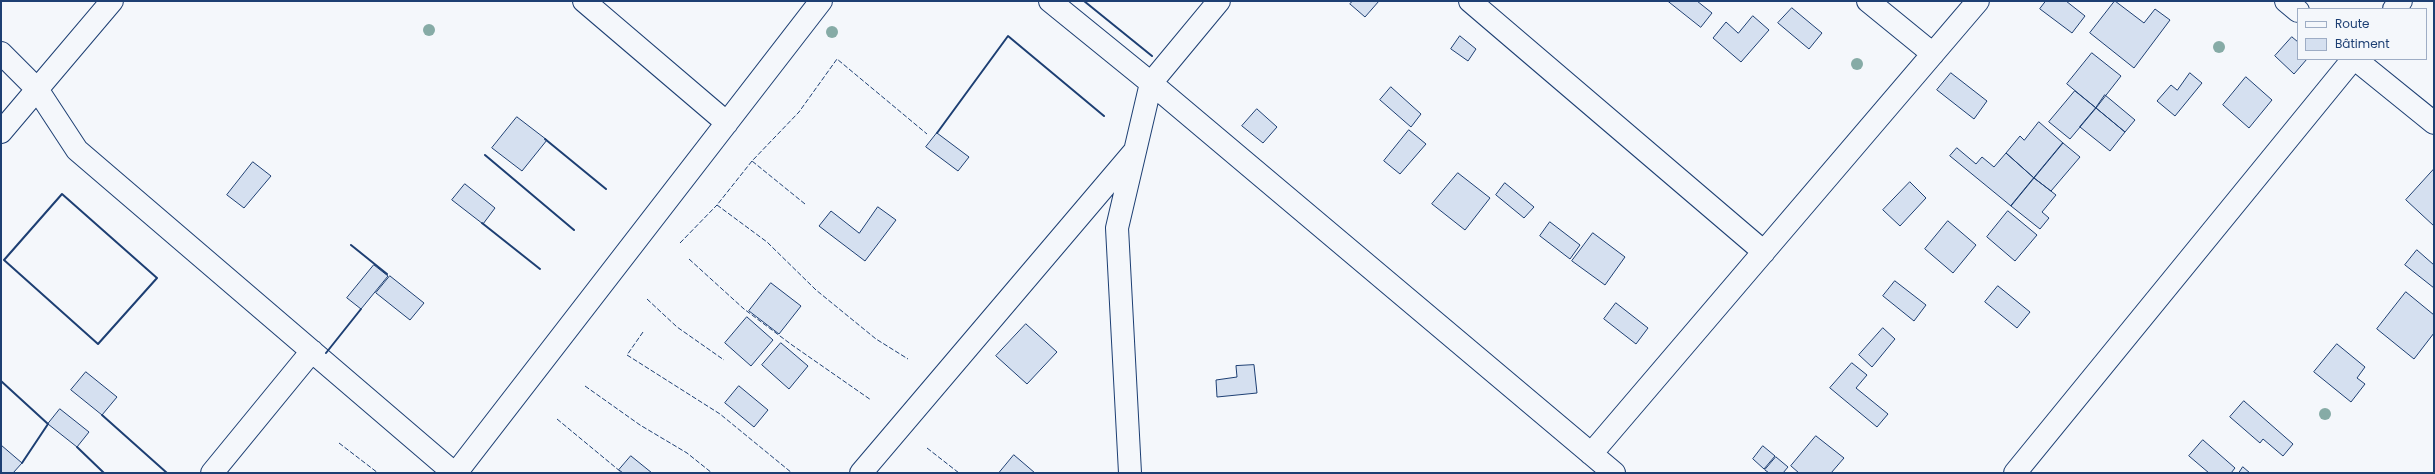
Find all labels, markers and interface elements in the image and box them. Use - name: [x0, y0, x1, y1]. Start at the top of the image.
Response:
- legend: [2297, 8, 2427, 60]
- text: Route: [2335, 15, 2369, 32]
- text: Bâtiment: [2335, 35, 2390, 52]

